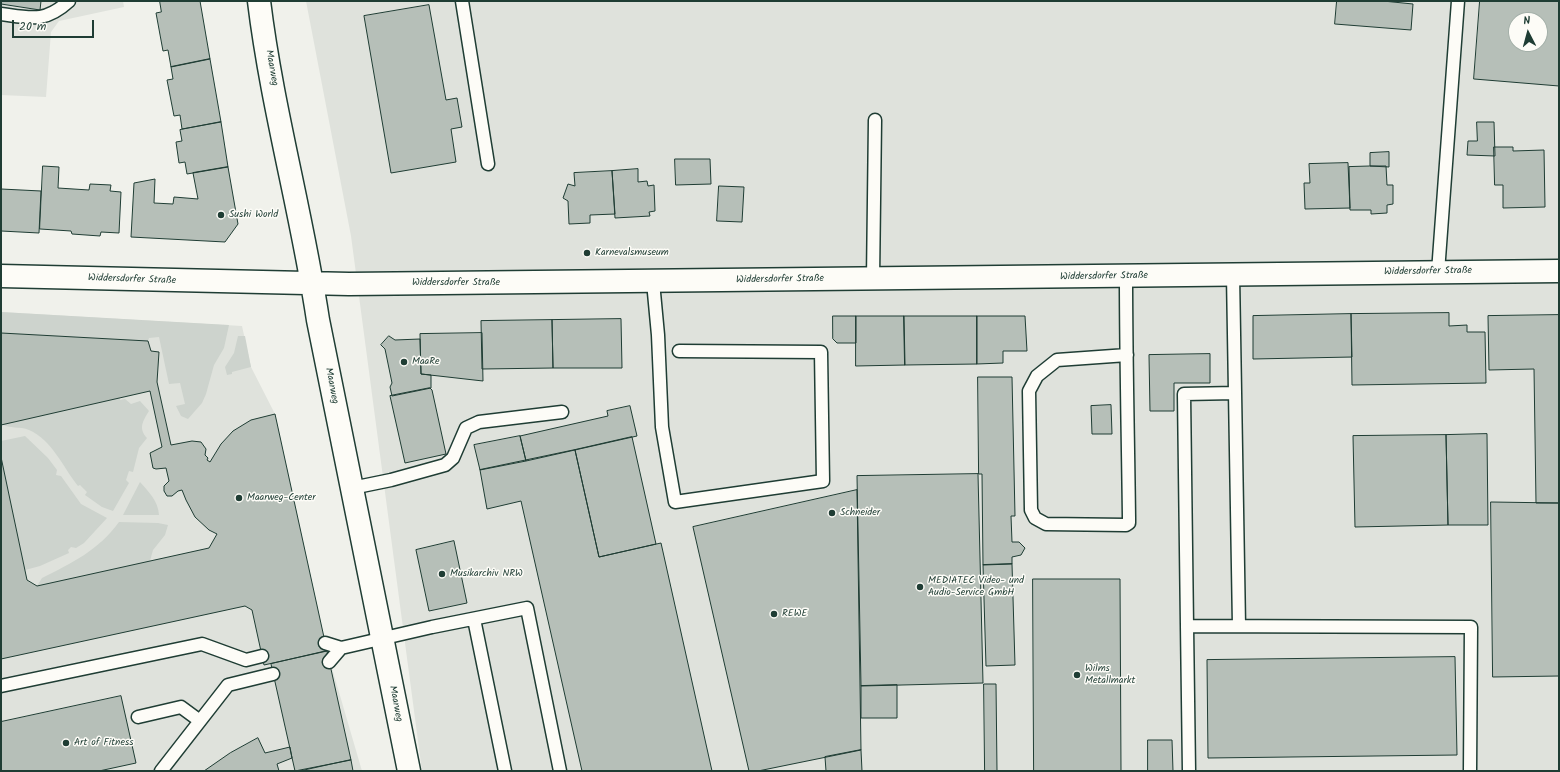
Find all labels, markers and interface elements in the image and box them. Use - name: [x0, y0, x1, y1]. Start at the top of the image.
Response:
- scale bar: [14, 12, 96, 38]
- north arrow: [1508, 12, 1548, 52]
- text: N: [1522, 12, 1531, 30]
- text: 20 m: [19, 17, 46, 36]
- street label: Maarweg: [262, 49, 280, 87]
- place label: Sushi World: [229, 209, 278, 221]
- marker: Sushi World: [216, 210, 226, 220]
- place label: Karnevalsmuseum: [595, 247, 669, 259]
- marker: Karnevalsmuseum: [582, 248, 592, 258]
- street label: Widdersdorfer Straße: [1384, 265, 1472, 279]
- street label: Widdersdorfer Straße: [1060, 270, 1148, 284]
- street label: Widdersdorfer Straße: [88, 272, 176, 288]
- street label: Widdersdorfer Straße: [736, 273, 824, 287]
- street label: Widdersdorfer Straße: [412, 277, 500, 289]
- place label: MaaRe: [412, 356, 440, 368]
- marker: MaaRe: [399, 357, 409, 367]
- street label: Maarweg: [322, 367, 340, 405]
- place label: Maarweg-Center: [247, 492, 316, 504]
- marker: Maarweg-Center: [234, 493, 244, 503]
- place label: Schneider: [840, 507, 880, 519]
- marker: Schneider: [827, 508, 837, 518]
- place label: Musikarchiv NRW: [450, 568, 523, 580]
- marker: Musikarchiv NRW: [437, 569, 447, 579]
- place label: MEDIATEC Video- und Audio-Service GmbH: [928, 575, 1024, 598]
- marker: MEDIATEC Video- und Audio-Service GmbH: [915, 582, 925, 592]
- place label: REWE: [782, 608, 807, 620]
- marker: REWE: [769, 609, 779, 619]
- place label: Wilms Metallmarkt: [1085, 663, 1135, 686]
- marker: Wilms Metallmarkt: [1072, 670, 1082, 680]
- street label: Maarweg: [386, 685, 404, 723]
- place label: Art of Fitness: [74, 737, 133, 749]
- marker: Art of Fitness: [61, 738, 71, 748]

